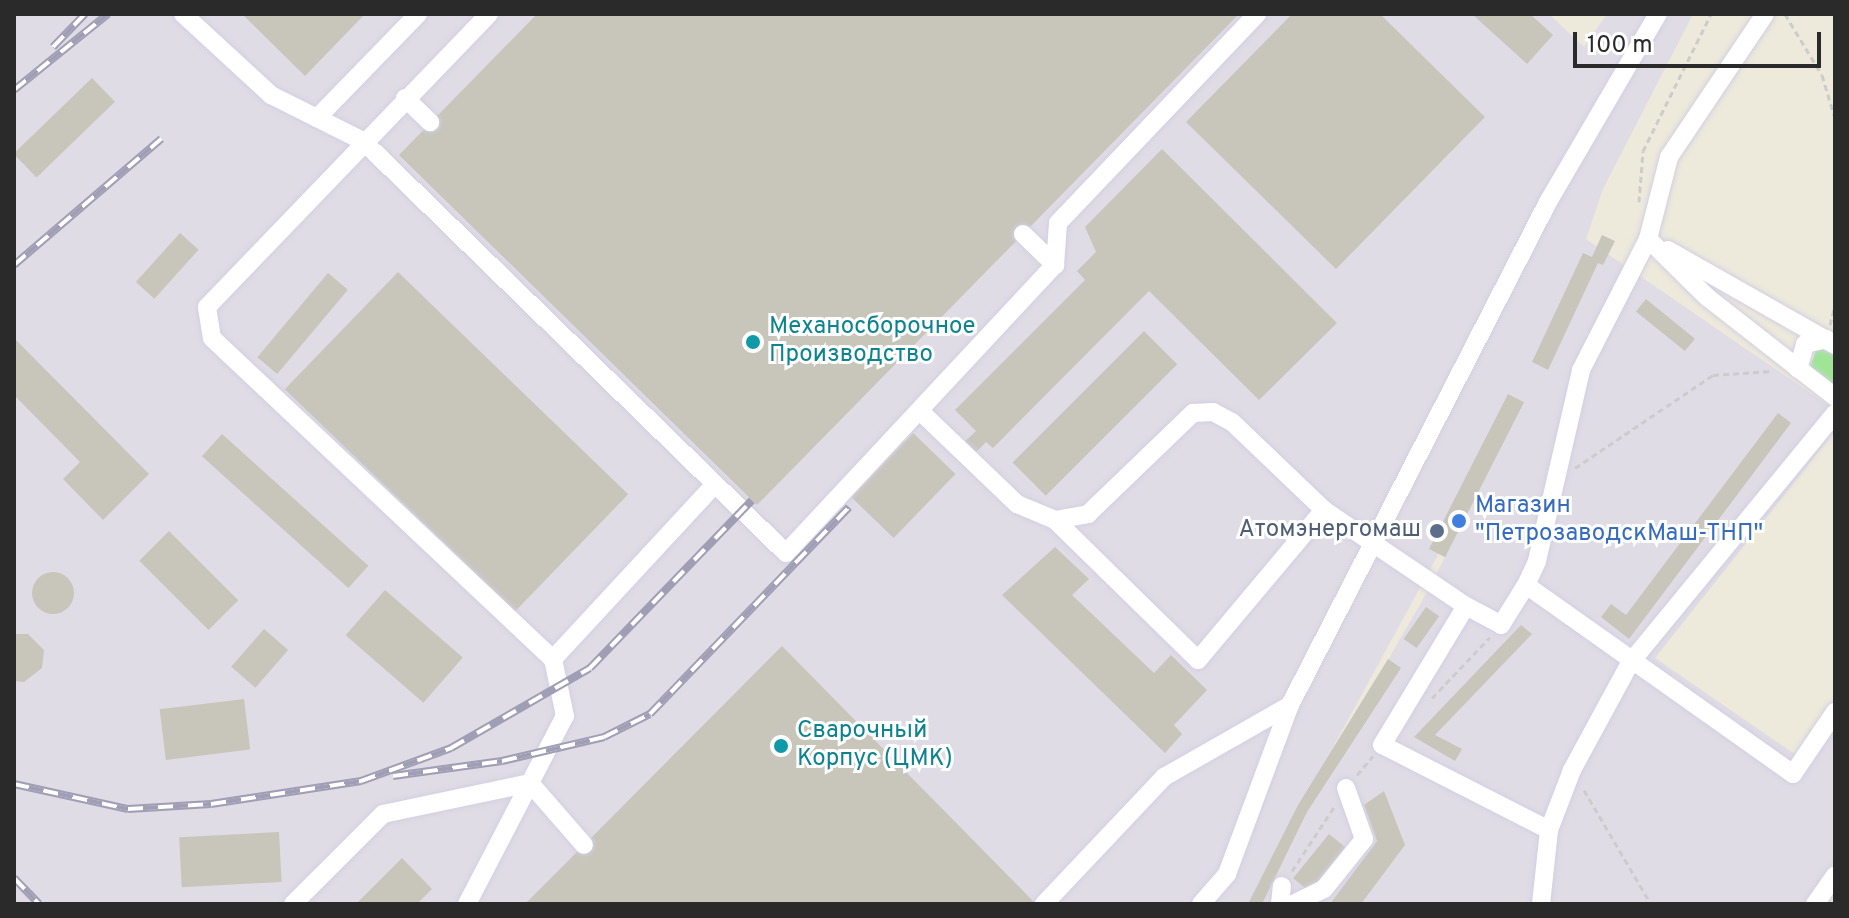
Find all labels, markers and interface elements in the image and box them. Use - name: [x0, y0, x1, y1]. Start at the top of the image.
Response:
- scale bar: [1577, 16, 1825, 66]
- text: 100 m: [1587, 31, 1653, 61]
- place label: Механосборочное Производство: [769, 314, 976, 370]
- marker: Механосборочное Производство: [744, 333, 762, 351]
- place label: Магазин "ПетрозаводскМаш-ТНП": [1475, 493, 1763, 549]
- marker: Магазин "ПетрозаводскМаш-ТНП": [1450, 512, 1468, 530]
- place label: Атомэнергомаш: [1239, 517, 1421, 545]
- marker: Атомэнергомаш: [1428, 522, 1446, 540]
- place label: Сварочный Корпус (ЦМК): [797, 718, 953, 774]
- marker: Сварочный Корпус (ЦМК): [772, 737, 790, 755]

